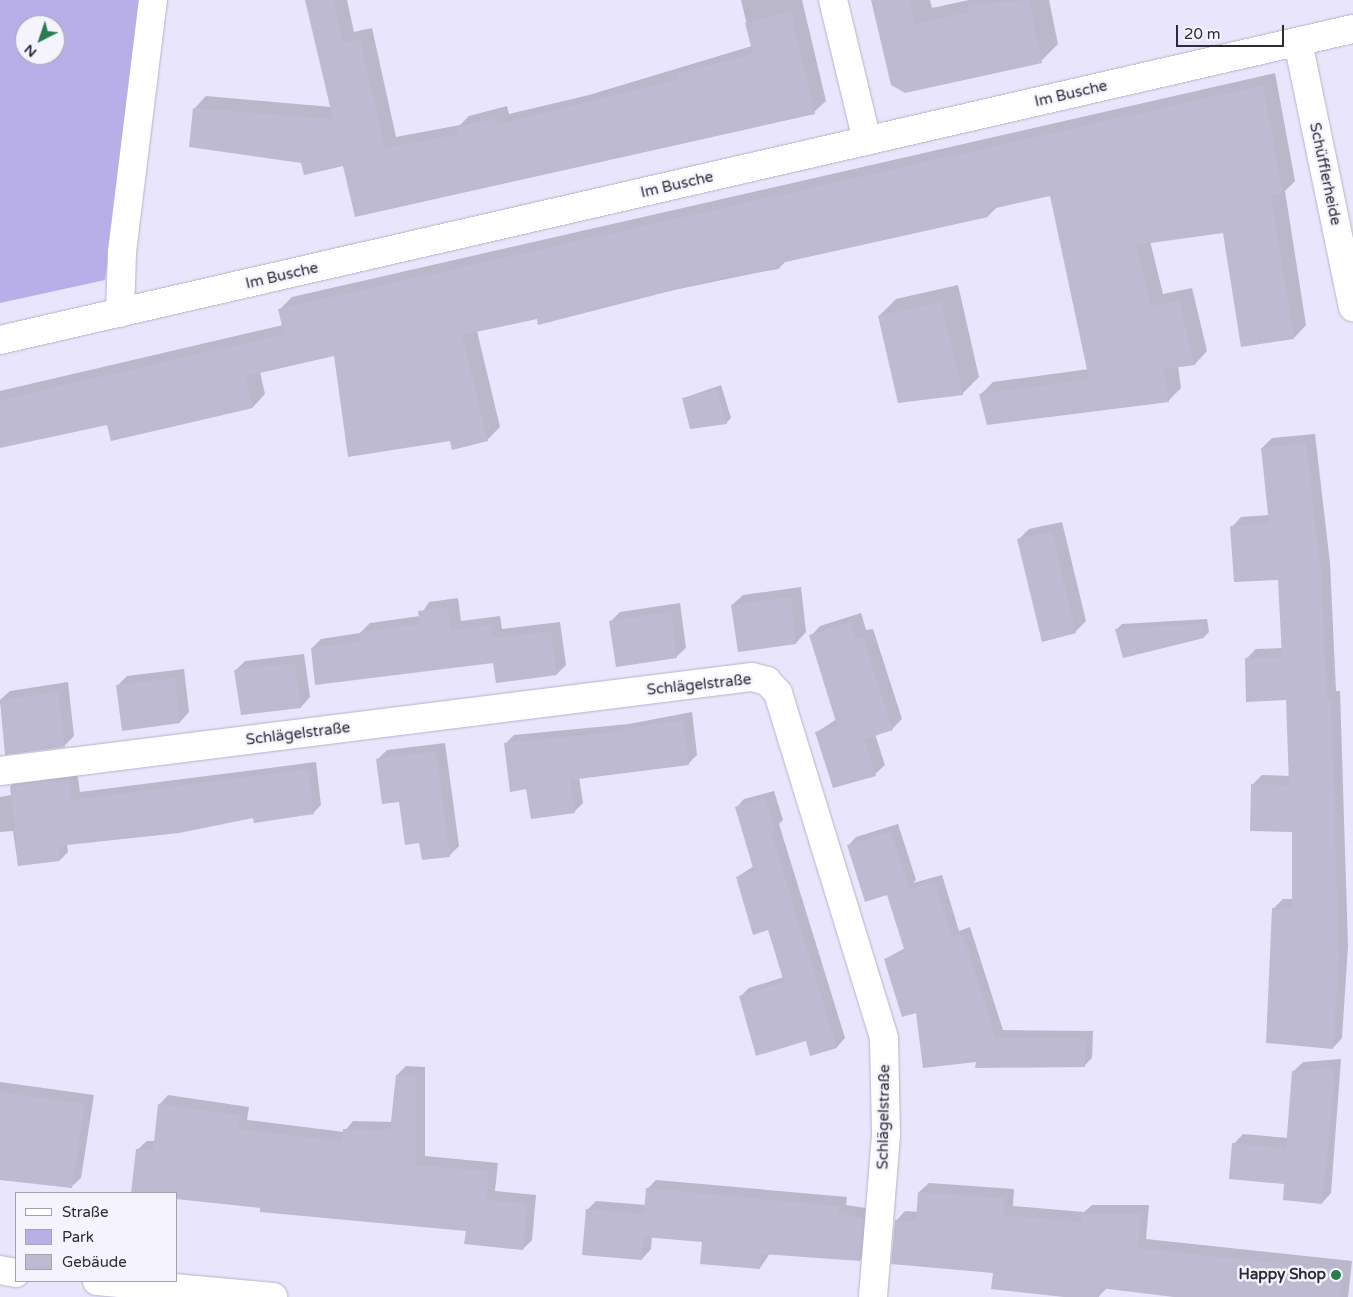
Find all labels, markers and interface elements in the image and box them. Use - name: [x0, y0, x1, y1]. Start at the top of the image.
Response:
- north arrow: [15, 15, 65, 65]
- scale bar: [1178, 15, 1286, 47]
- text: 20 m: [1184, 25, 1221, 43]
- text: N: [21, 41, 40, 61]
- street label: Im Busche: [1033, 77, 1109, 111]
- street label: Schüfflerheide: [1305, 121, 1345, 227]
- street label: Im Busche: [639, 168, 715, 202]
- street label: Im Busche: [244, 259, 320, 293]
- street label: Schlägelstraße: [646, 671, 752, 699]
- street label: Schlägelstraße: [245, 719, 351, 749]
- street label: Schlägelstraße: [874, 1064, 894, 1170]
- legend: [15, 1192, 178, 1282]
- text: Straße: [62, 1203, 108, 1221]
- text: Park: [62, 1228, 94, 1246]
- text: Gebäude: [62, 1253, 127, 1271]
- place label: Happy Shop: [1239, 1266, 1326, 1284]
- marker: Happy Shop: [1330, 1269, 1342, 1281]

